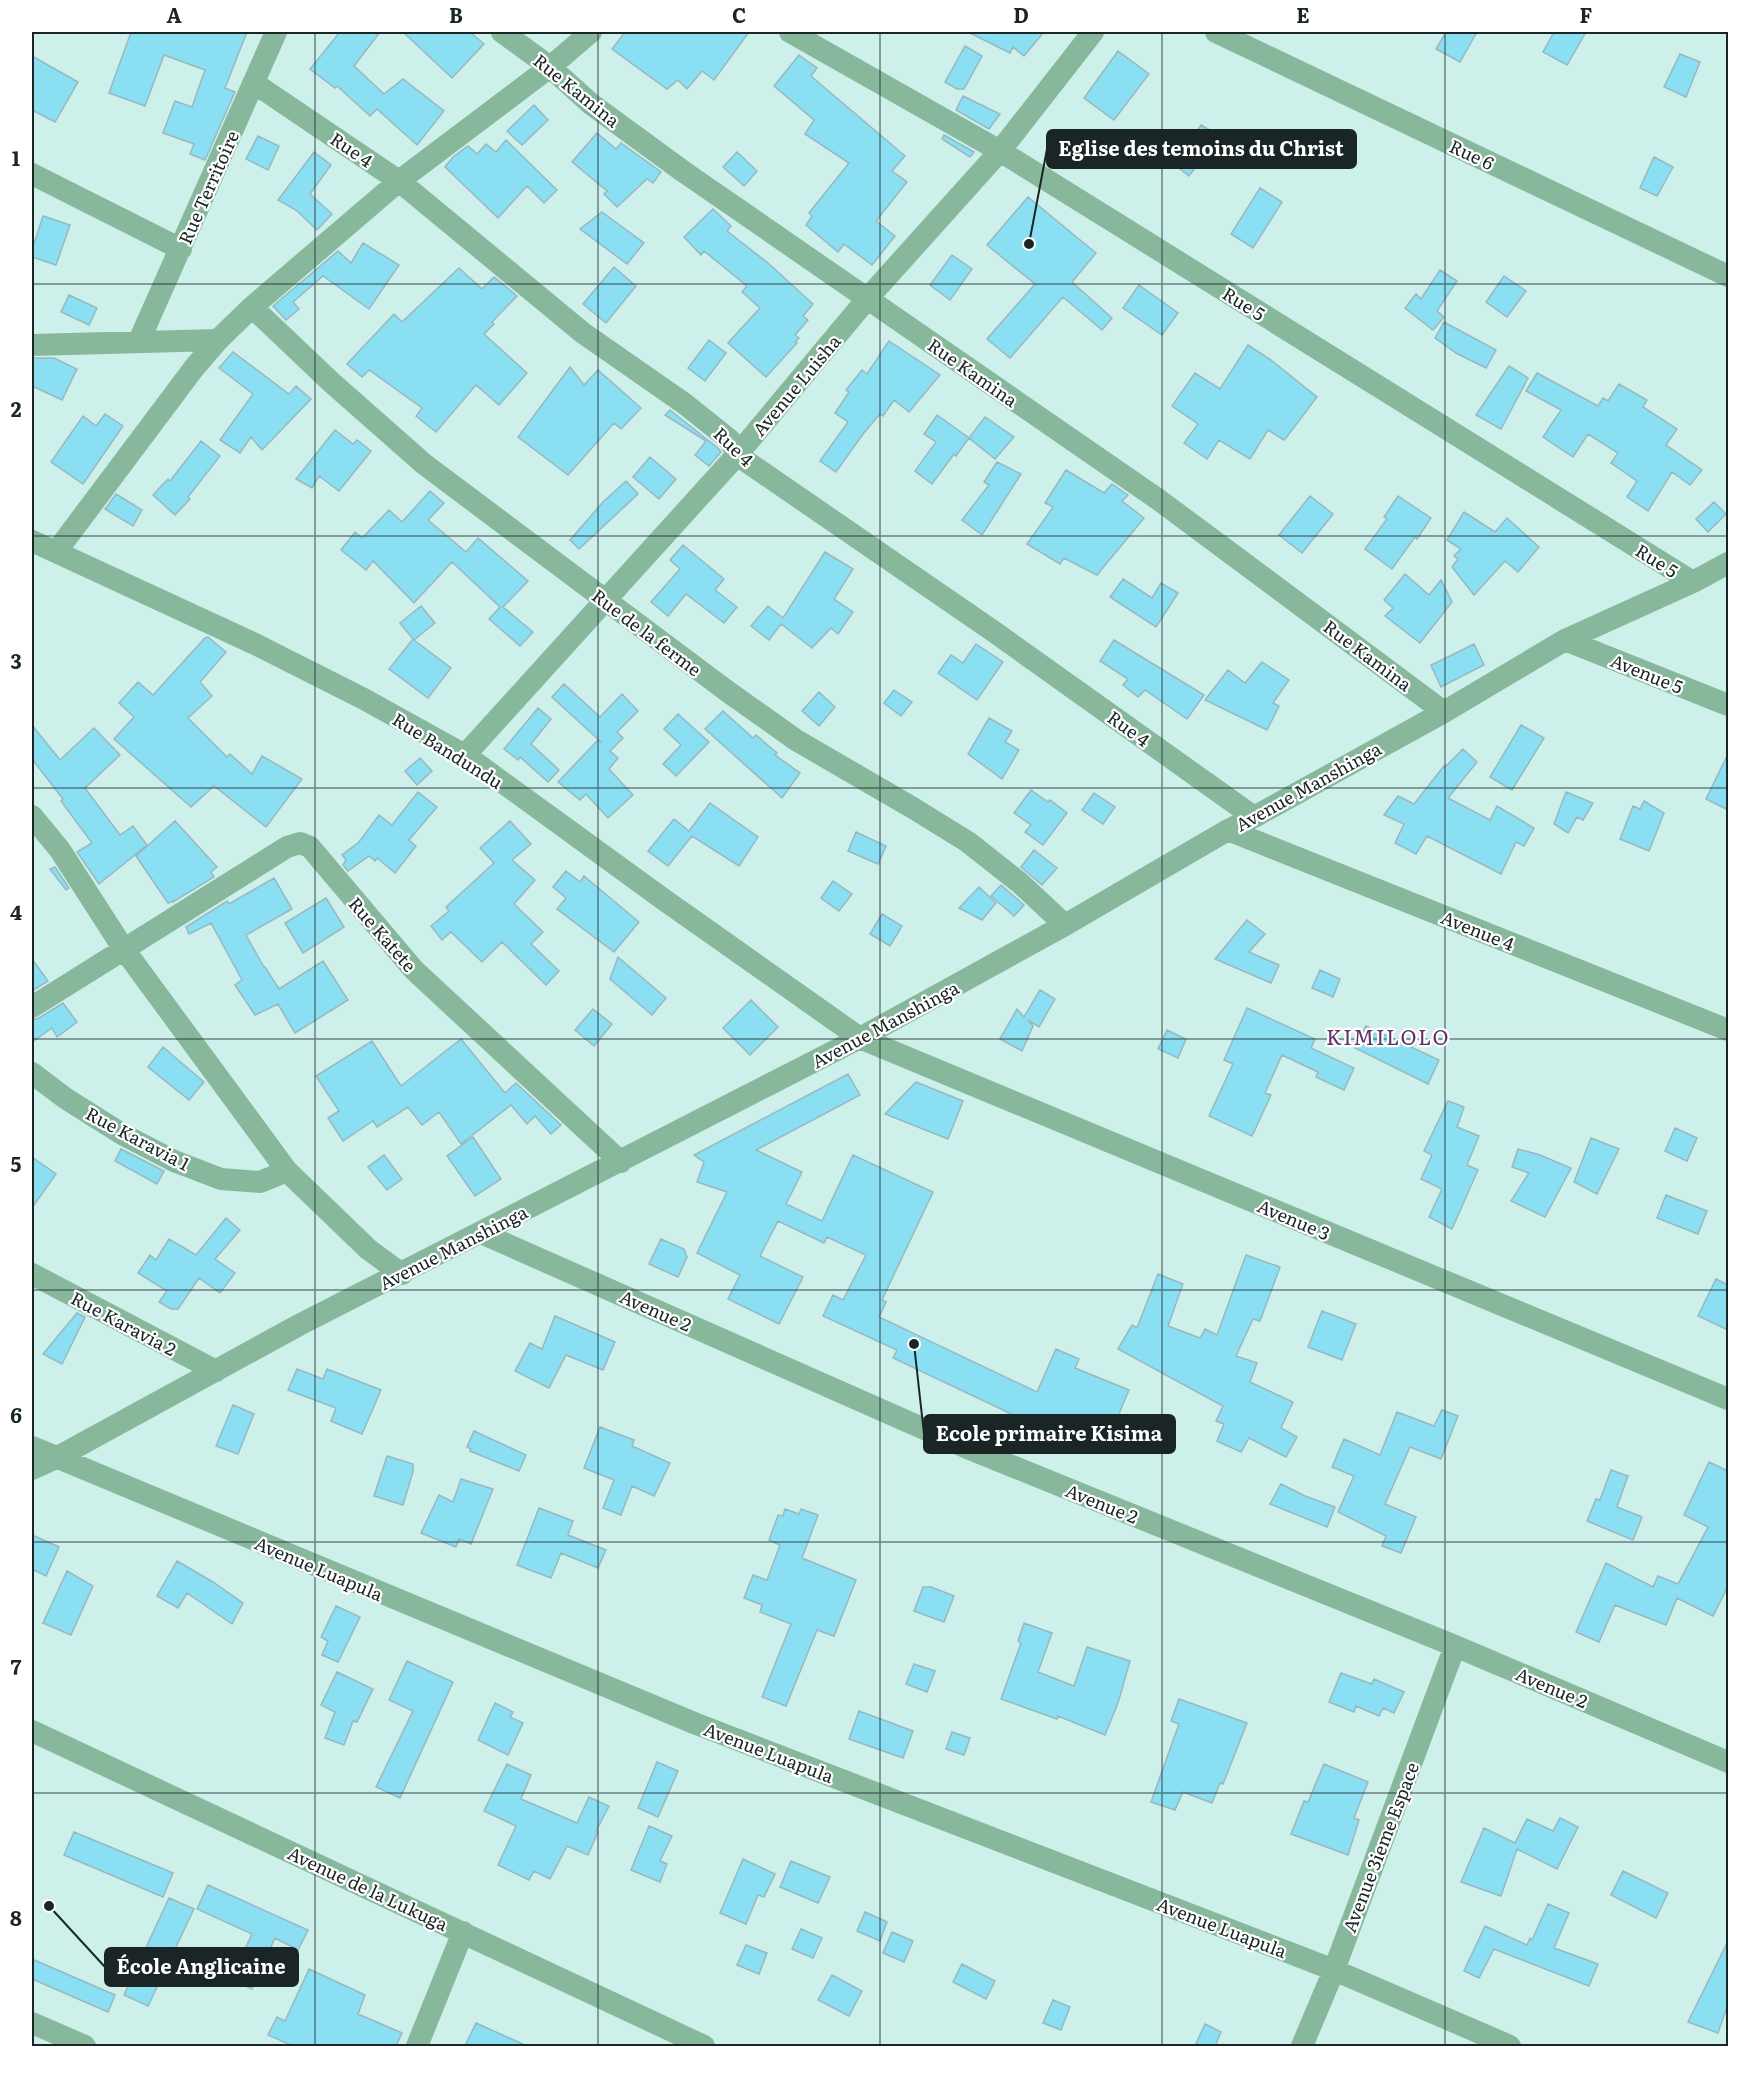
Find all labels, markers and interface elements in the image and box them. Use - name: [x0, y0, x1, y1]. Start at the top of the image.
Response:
- text: A: [166, 0, 182, 29]
- text: B: [449, 0, 463, 29]
- text: C: [732, 0, 746, 29]
- text: D: [1013, 0, 1029, 29]
- text: E: [1296, 0, 1310, 29]
- text: F: [1580, 0, 1593, 29]
- street label: Rue Kamina: [528, 47, 626, 134]
- street label: Rue 4: [325, 125, 379, 173]
- street label: Rue Territoire: [171, 126, 245, 248]
- callout: Eglise des temoins du Christ: [1047, 130, 1356, 168]
- text: Eglise des temoins du Christ: [1058, 132, 1344, 162]
- street label: Rue 6: [1445, 132, 1499, 176]
- text: 1: [12, 142, 20, 172]
- street label: Rue 5: [1217, 279, 1271, 327]
- street label: Avenue Luisha: [745, 328, 847, 442]
- street label: Rue Kamina: [922, 331, 1024, 413]
- text: 2: [11, 393, 22, 423]
- street label: Rue 4: [708, 420, 760, 472]
- street label: Rue 5: [1630, 536, 1684, 584]
- street label: Rue de la ferme: [587, 582, 707, 682]
- street label: Rue Kamina: [1318, 613, 1418, 697]
- text: 3: [10, 645, 22, 675]
- street label: Avenue 5: [1607, 646, 1687, 700]
- street label: Rue 4: [1102, 703, 1156, 753]
- street label: Rue Bandundu: [387, 705, 509, 795]
- street label: Avenue Manshinga: [1230, 734, 1386, 837]
- street label: Rue Katete: [343, 890, 423, 978]
- text: 4: [10, 896, 22, 926]
- street label: Avenue 4: [1437, 903, 1519, 957]
- street label: Avenue Manshinga: [807, 974, 964, 1074]
- district label: KIMILOLO: [1326, 1020, 1450, 1051]
- street label: Rue Karavia 1: [81, 1099, 195, 1177]
- text: 5: [11, 1148, 22, 1178]
- street label: Avenue 3: [1253, 1192, 1335, 1246]
- street label: Avenue Manshinga: [374, 1198, 532, 1296]
- street label: Avenue 2: [616, 1282, 696, 1338]
- street label: Rue Karavia 2: [66, 1284, 182, 1362]
- text: 6: [10, 1399, 22, 1429]
- callout: Ecole primaire Kisima: [924, 1415, 1175, 1453]
- text: Ecole primaire Kisima: [936, 1417, 1163, 1447]
- street label: Avenue 2: [1062, 1476, 1142, 1530]
- street label: Avenue Luapula: [251, 1529, 388, 1607]
- text: 7: [11, 1651, 22, 1681]
- street label: Avenue 2: [1512, 1660, 1592, 1714]
- street label: Avenue Luapula: [700, 1715, 838, 1789]
- street label: Avenue 3ieme Espace: [1335, 1758, 1425, 1936]
- street label: Avenue de la Lukuga: [283, 1839, 453, 1937]
- street label: Avenue Luapula: [1153, 1890, 1291, 1964]
- text: 8: [10, 1902, 22, 1932]
- callout: École Anglicaine: [105, 1948, 298, 1986]
- text: École Anglicaine: [117, 1950, 285, 1980]

